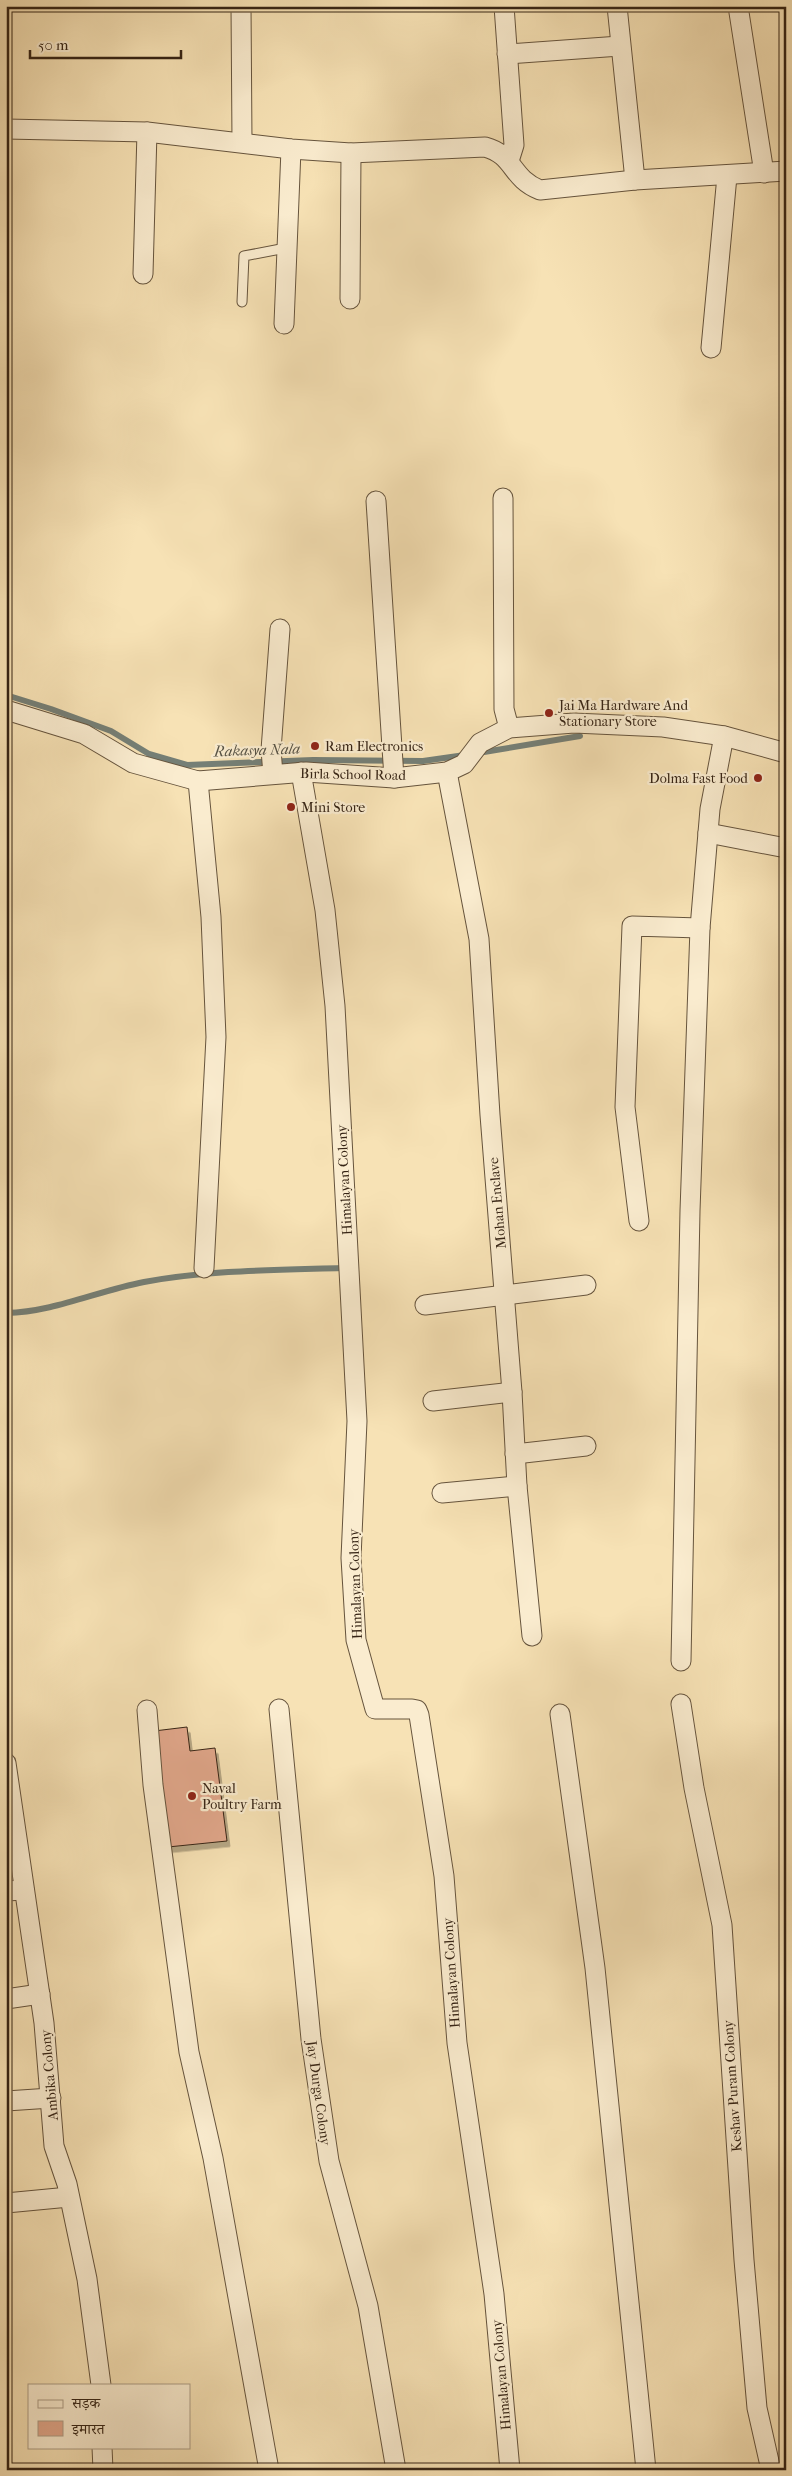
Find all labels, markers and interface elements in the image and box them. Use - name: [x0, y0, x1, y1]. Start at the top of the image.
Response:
- scale bar: [30, 28, 181, 60]
- text: 50 m: [38, 36, 69, 54]
- place label: Jai Ma Hardware And Stationary Store: [558, 697, 688, 730]
- marker: Jai Ma Hardware And Stationary Store: [543, 707, 555, 719]
- place label: Ram Electronics: [325, 738, 423, 755]
- water label: Rakasya Nala: [213, 739, 301, 761]
- marker: Ram Electronics: [309, 740, 321, 752]
- street label: Birla School Road: [300, 765, 406, 784]
- place label: Dolma Fast Food: [649, 770, 748, 787]
- marker: Dolma Fast Food: [752, 772, 764, 784]
- place label: Mini Store: [301, 799, 365, 816]
- marker: Mini Store: [285, 801, 297, 813]
- street label: Himalayan Colony: [333, 1124, 356, 1236]
- street label: Mohan Enclave: [485, 1157, 510, 1249]
- street label: Himalayan Colony: [345, 1528, 366, 1640]
- place label: Naval Poultry Farm: [202, 1780, 282, 1813]
- marker: Naval Poultry Farm: [186, 1790, 198, 1802]
- street label: Himalayan Colony: [439, 1917, 464, 2029]
- street label: Keshav Puram Colony: [719, 2019, 746, 2152]
- street label: Ambika Colony: [37, 2028, 62, 2122]
- street label: Jay Durga Colony: [303, 2039, 334, 2147]
- street label: Himalayan Colony: [488, 2319, 515, 2431]
- legend: [28, 2384, 190, 2448]
- text: सड़क: [71, 2394, 101, 2412]
- text: इमारत: [71, 2420, 106, 2438]

